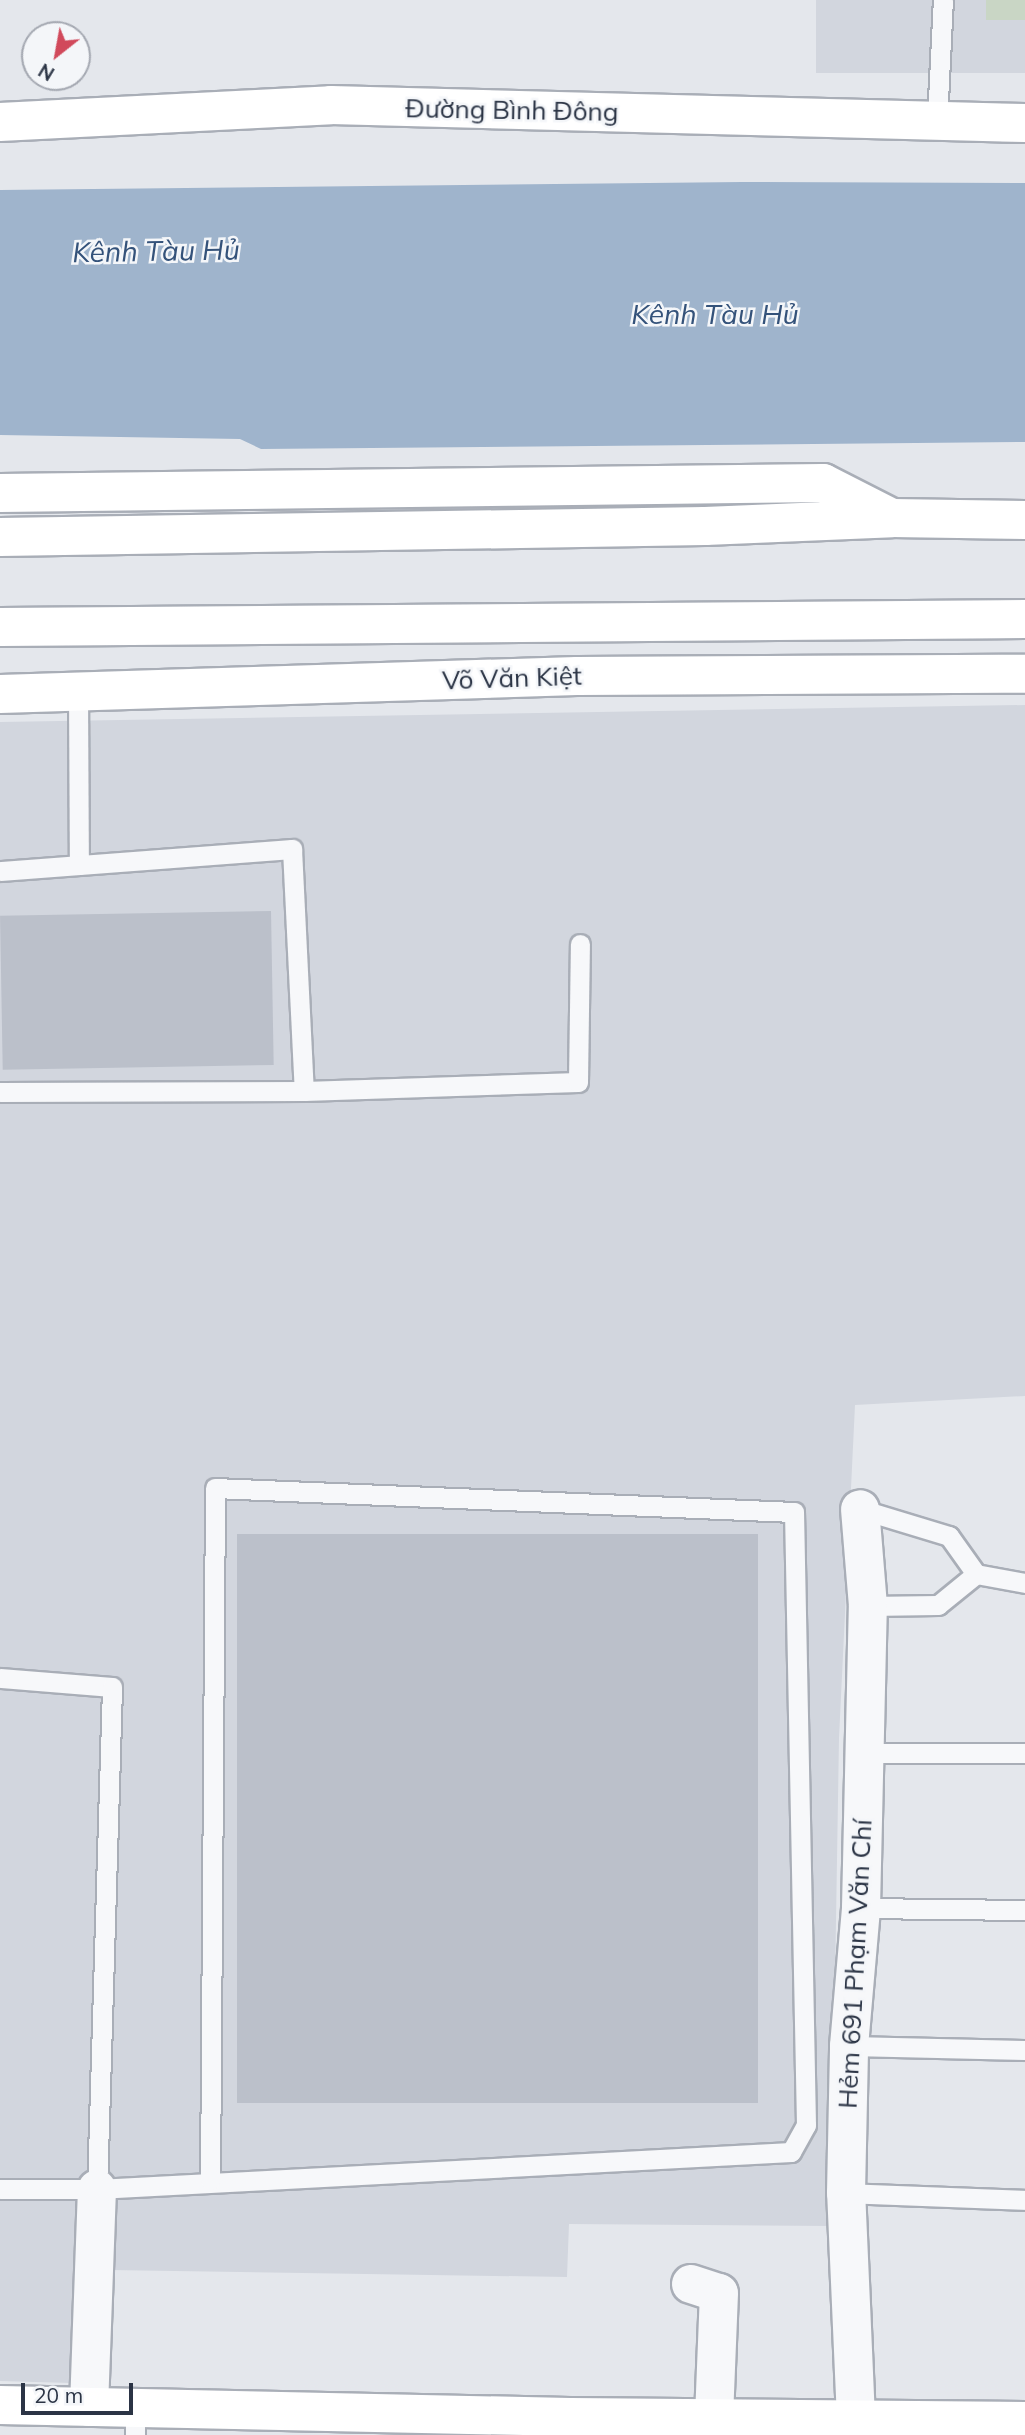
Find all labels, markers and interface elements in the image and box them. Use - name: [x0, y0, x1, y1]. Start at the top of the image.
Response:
- north arrow: [21, 21, 91, 91]
- text: N: [34, 58, 59, 86]
- street label: Đường Bình Đông: [405, 93, 619, 127]
- water label: Kênh Tàu Hủ: [72, 233, 240, 269]
- water label: Kênh Tàu Hủ: [631, 297, 799, 331]
- street label: Võ Văn Kiệt: [442, 660, 582, 696]
- street label: Hẻm 691 Phạm Văn Chí: [832, 1819, 878, 2109]
- scale bar: [24, 2368, 136, 2412]
- text: 20 m: [34, 2382, 83, 2408]

